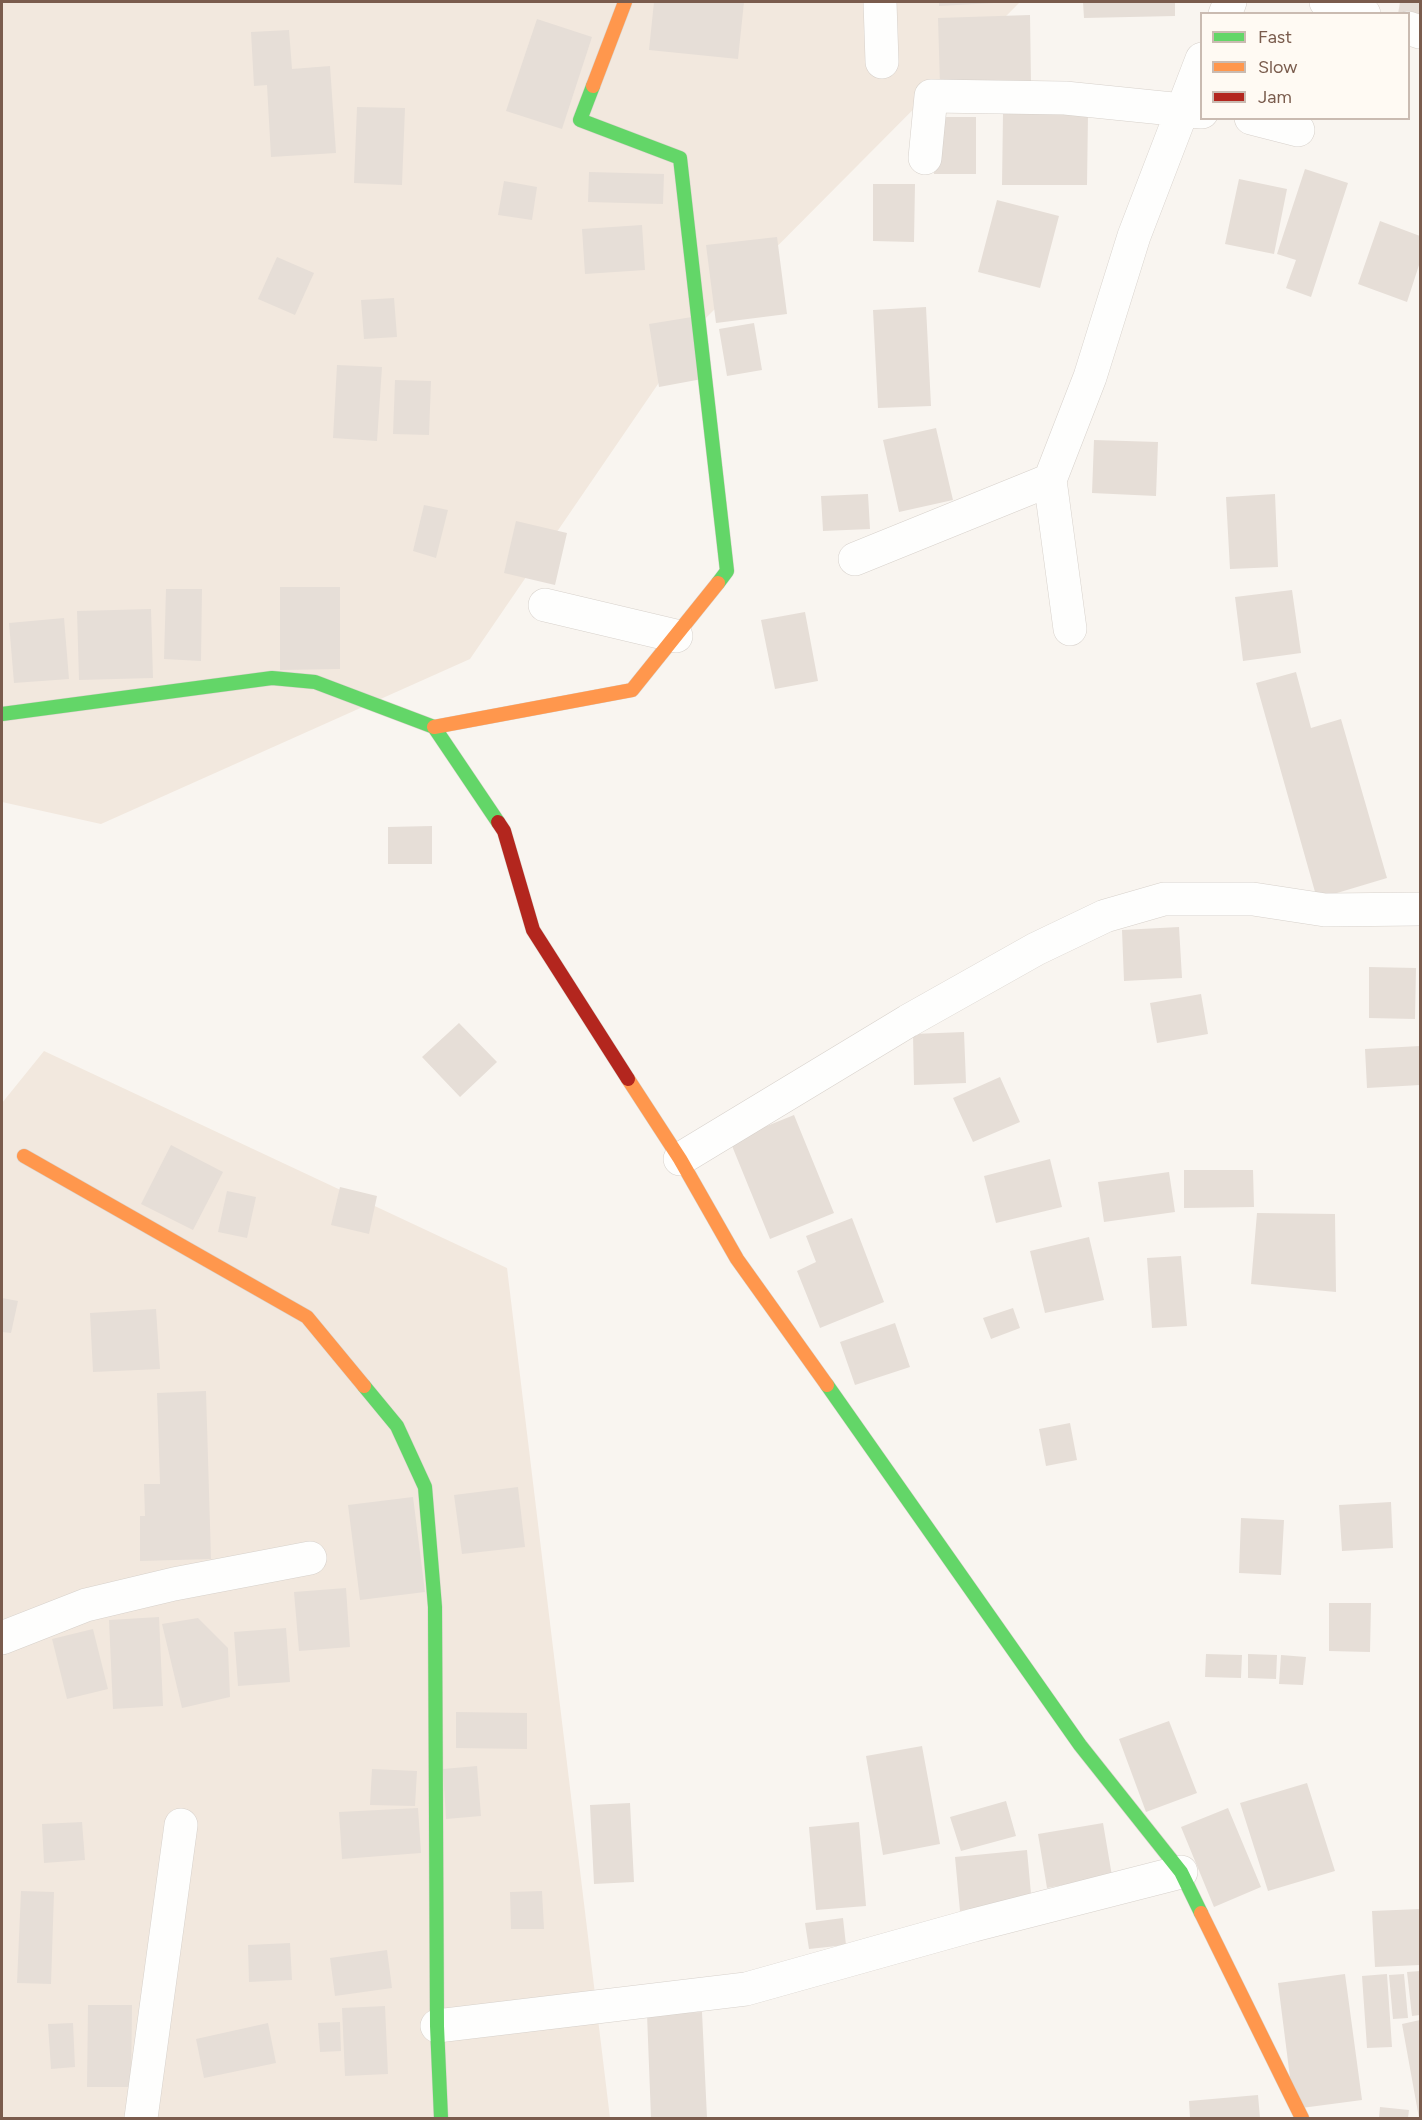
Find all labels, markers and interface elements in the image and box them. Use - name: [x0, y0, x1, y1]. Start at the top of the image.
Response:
- legend: [1200, 12, 1410, 120]
- text: Fast: [1258, 26, 1292, 48]
- text: Slow: [1258, 56, 1297, 78]
- text: Jam: [1258, 86, 1292, 108]

